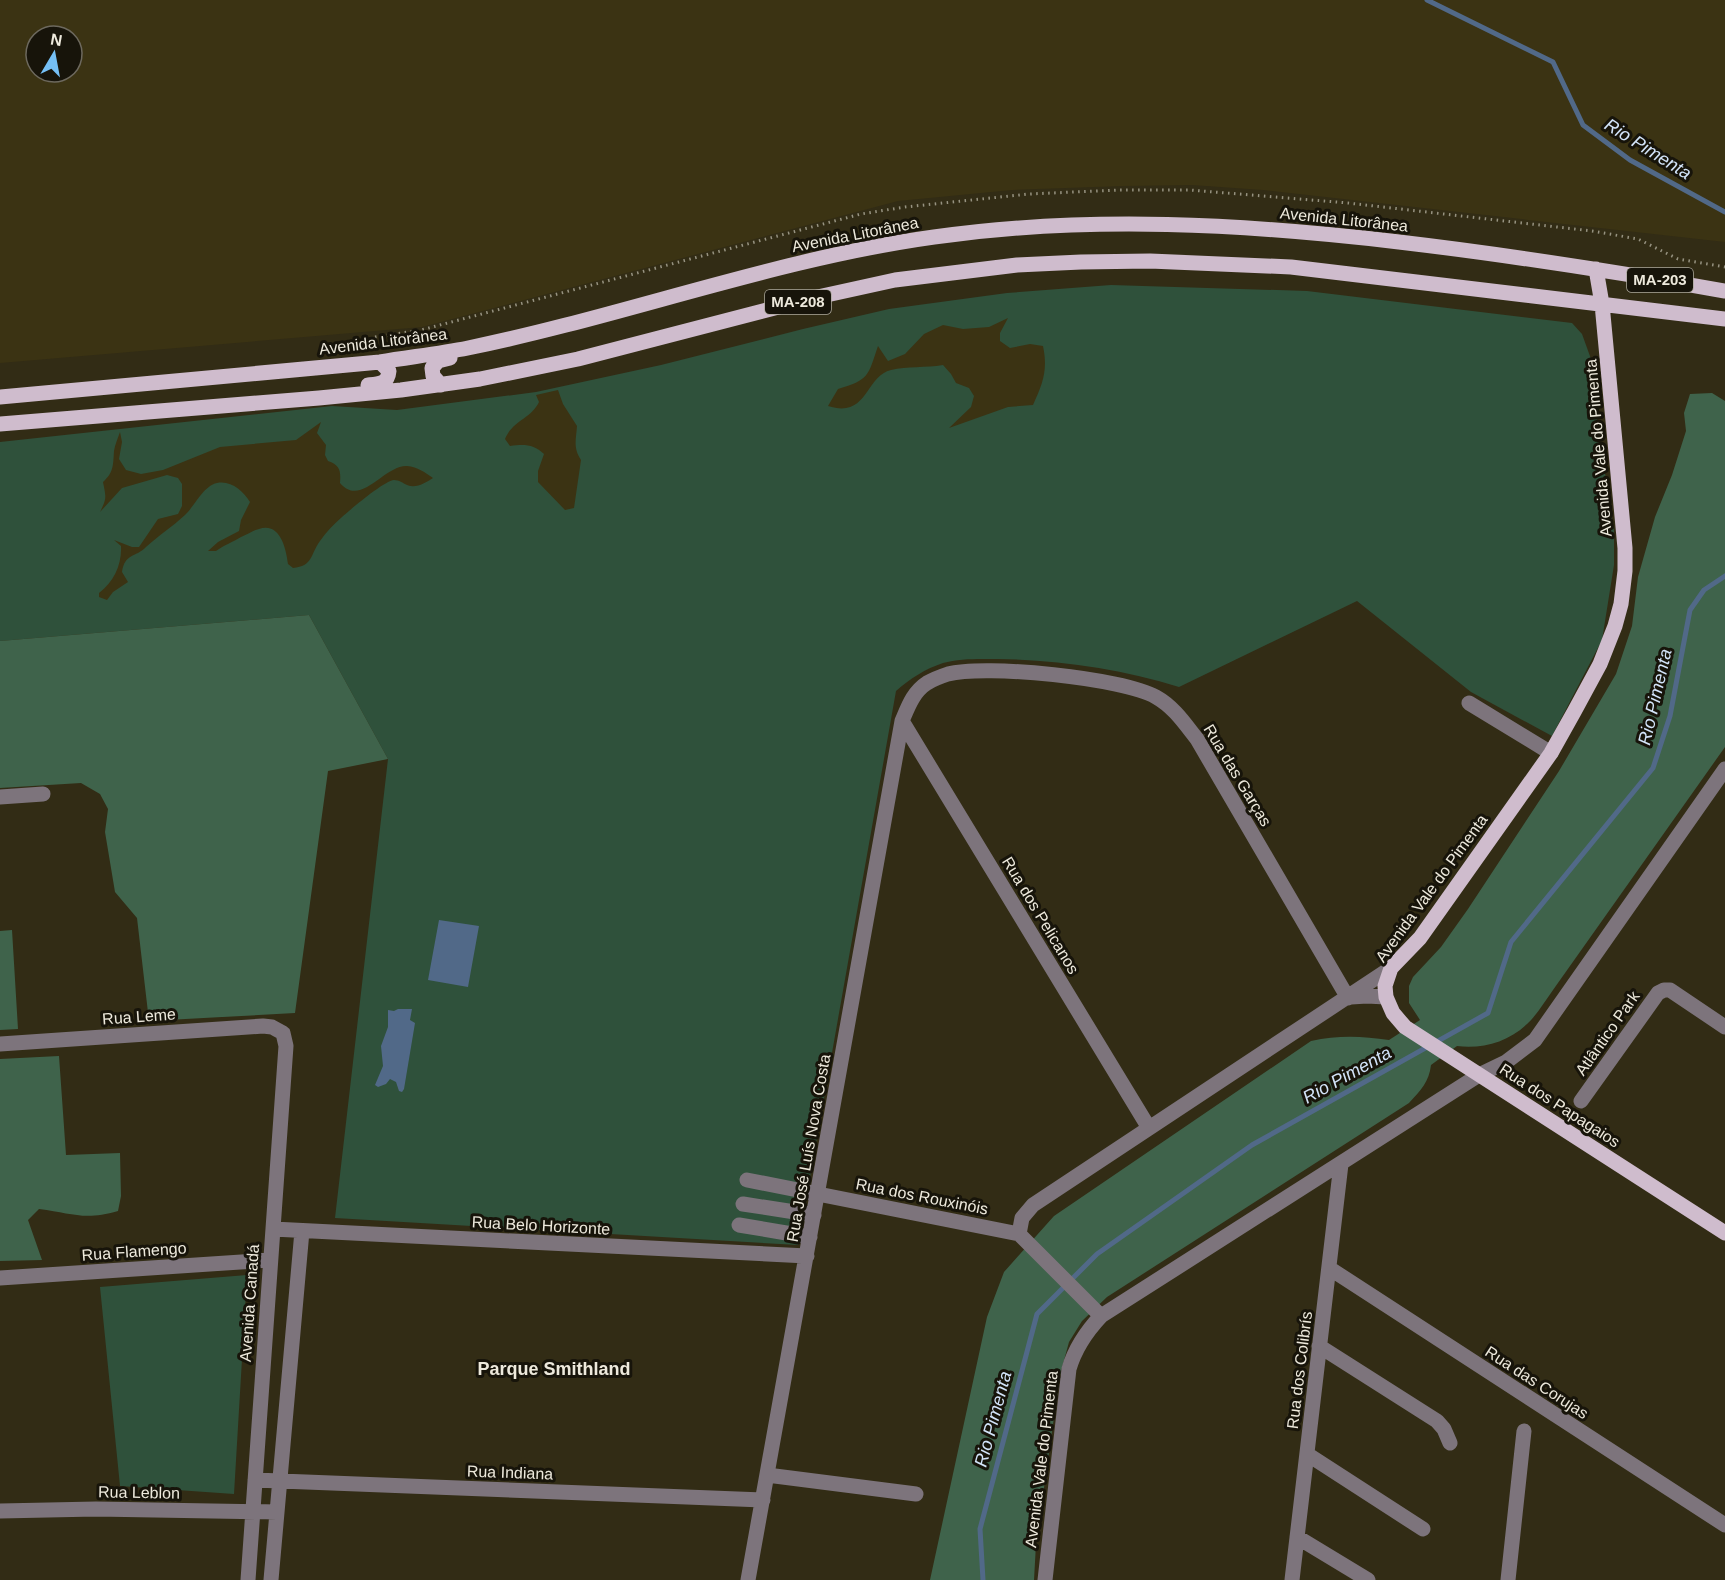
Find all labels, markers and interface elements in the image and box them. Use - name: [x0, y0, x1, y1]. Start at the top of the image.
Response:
- north arrow: [24, 24, 84, 84]
- text: N: [49, 30, 64, 49]
- water label: Rio Pimenta: [1601, 115, 1695, 183]
- street label: Avenida Litorânea: [1279, 204, 1409, 235]
- street label: Avenida Litorânea: [790, 214, 920, 255]
- road number: MA-203: [1627, 268, 1693, 292]
- road number: MA-208: [765, 290, 831, 314]
- street label: Avenida Litorânea: [318, 325, 448, 358]
- street label: Avenida Vale do Pimenta: [1582, 358, 1615, 537]
- water label: Rio Pimenta: [1634, 647, 1676, 747]
- street label: Rua das Garças: [1201, 721, 1275, 829]
- street label: Avenida Vale do Pimenta: [1372, 811, 1491, 965]
- street label: Rua dos Pelicanos: [999, 854, 1082, 977]
- street label: Atlântico Park: [1572, 987, 1643, 1079]
- street label: Rua Leme: [102, 1005, 177, 1028]
- water label: Rio Pimenta: [1299, 1042, 1395, 1108]
- street label: Rua José Luís Nova Costa: [784, 1053, 833, 1243]
- street label: Rua dos Papagaios: [1497, 1060, 1623, 1151]
- street label: Rua dos Rouxinóis: [854, 1175, 989, 1218]
- street label: Rua Belo Horizonte: [471, 1213, 611, 1238]
- street label: Rua Flamengo: [81, 1239, 187, 1264]
- street label: Avenida Canadá: [237, 1243, 262, 1362]
- street label: Rua dos Colibrís: [1284, 1310, 1315, 1430]
- street label: Rua das Corujas: [1482, 1343, 1591, 1422]
- district label: Parque Smithland: [477, 1359, 631, 1379]
- water label: Rio Pimenta: [971, 1369, 1015, 1469]
- street label: Avenida Vale do Pimenta: [1022, 1369, 1061, 1549]
- street label: Rua Indiana: [467, 1462, 553, 1483]
- street label: Rua Leblon: [98, 1483, 180, 1502]

